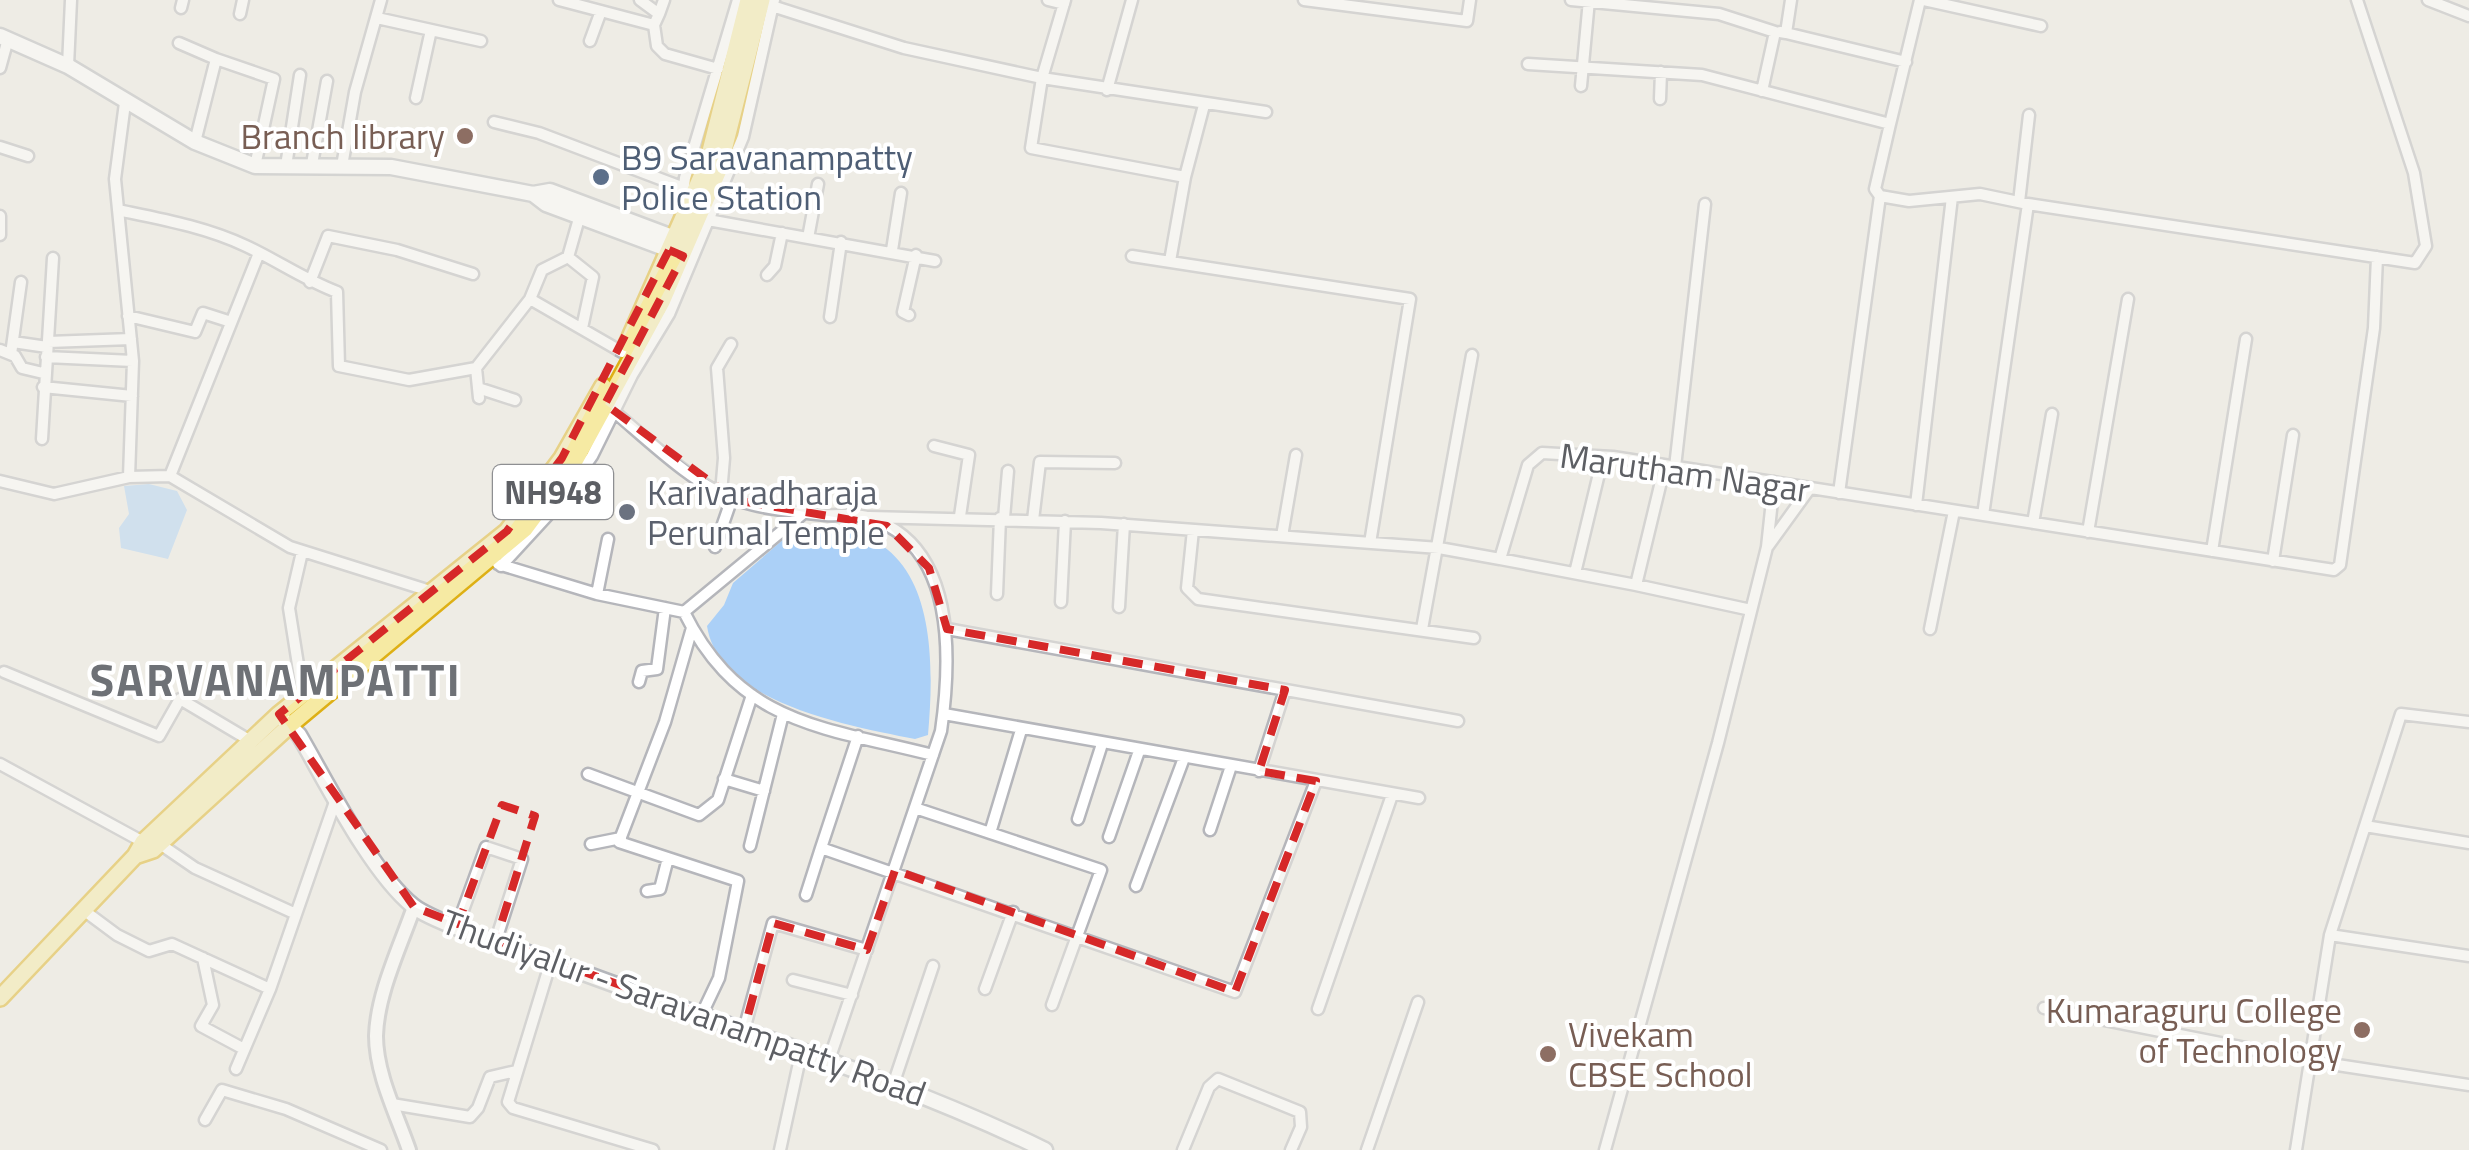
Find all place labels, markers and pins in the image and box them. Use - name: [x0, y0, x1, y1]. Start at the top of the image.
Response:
- place label: Branch library: [240, 109, 445, 163]
- marker: Branch library: [454, 125, 476, 147]
- place label: B9 Saravanampatty Police Station: [621, 130, 913, 224]
- marker: B9 Saravanampatty Police Station: [590, 166, 612, 188]
- place label: Karivaradharaja Perumal Temple: [647, 465, 885, 559]
- marker: Karivaradharaja Perumal Temple: [616, 501, 638, 523]
- place label: Kumaraguru College of Technology: [2046, 983, 2342, 1077]
- place label: Vivekam CBSE School: [1568, 1007, 1753, 1101]
- marker: Kumaraguru College of Technology: [2351, 1019, 2373, 1041]
- marker: Vivekam CBSE School: [1537, 1043, 1559, 1065]

